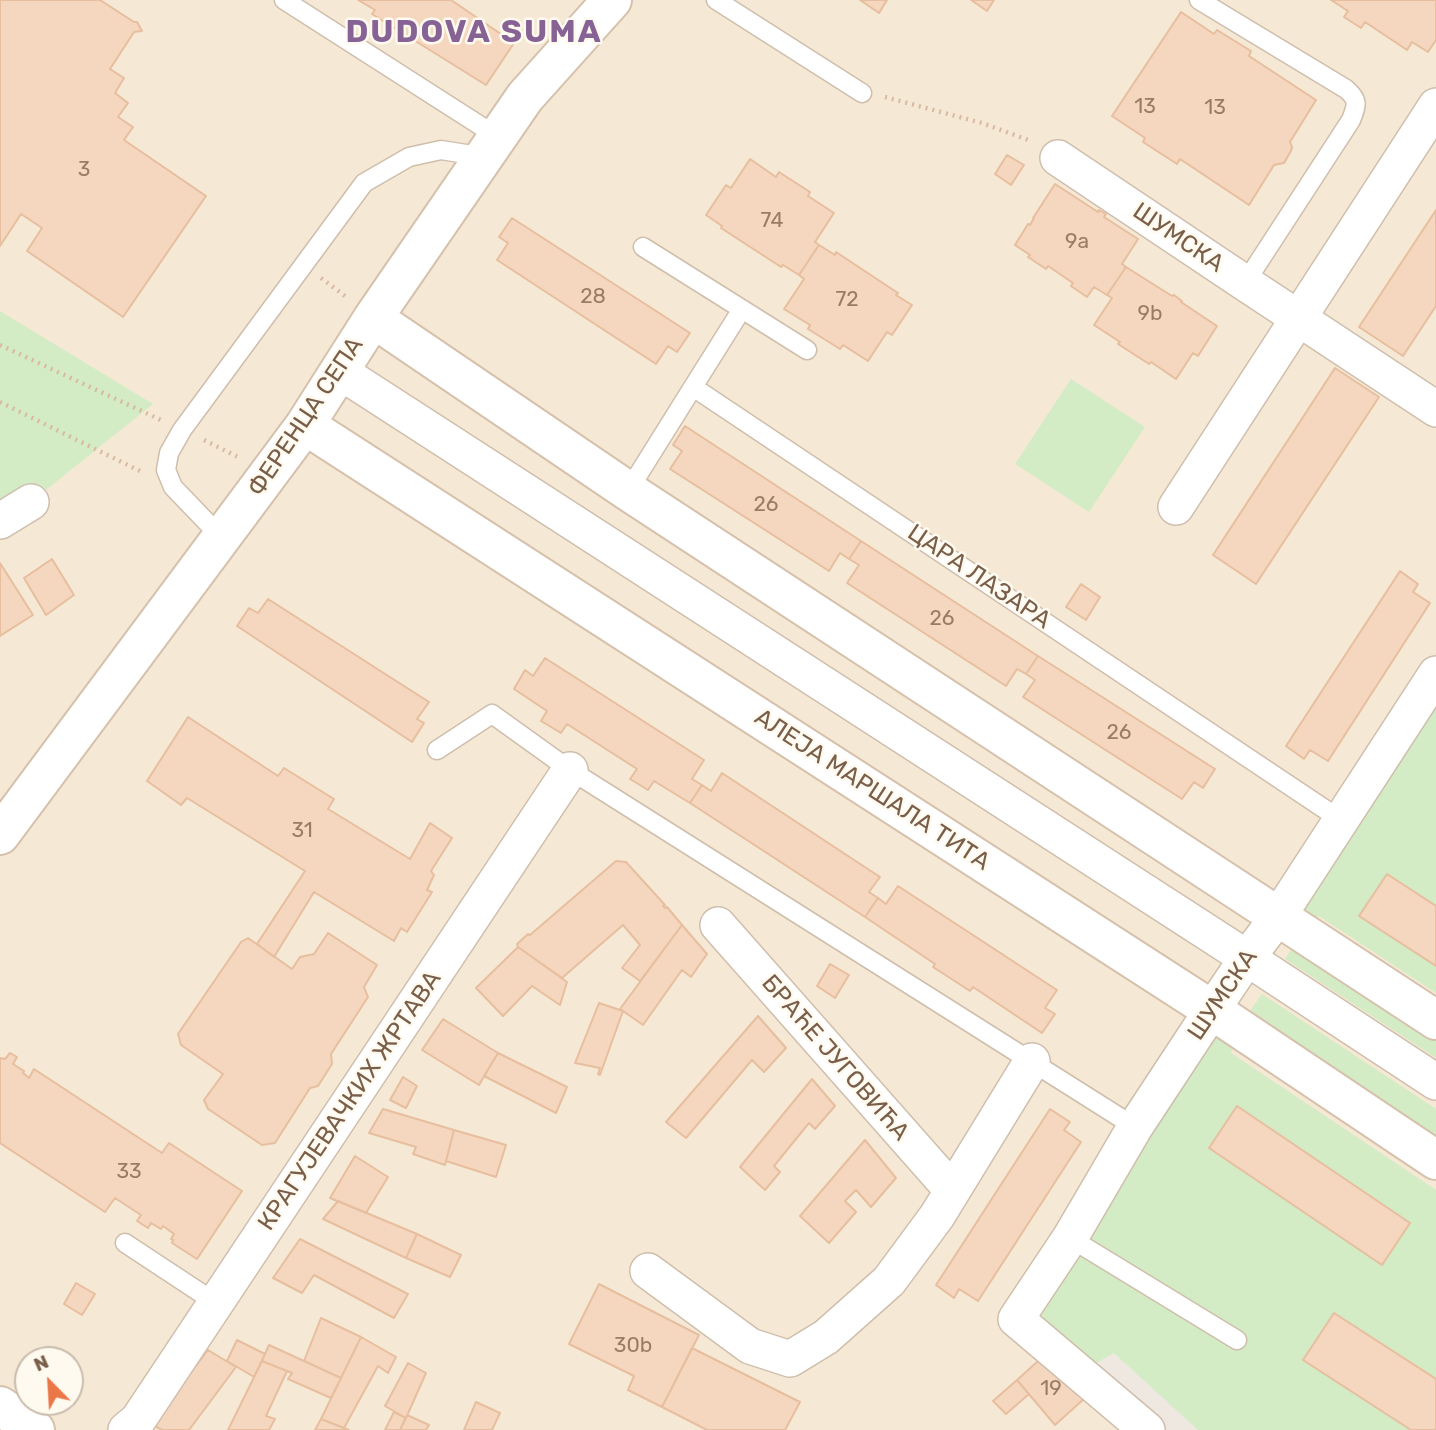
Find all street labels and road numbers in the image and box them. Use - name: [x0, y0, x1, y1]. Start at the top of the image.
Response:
- street label: ШУМСКА: [1127, 197, 1229, 279]
- street label: ФЕРЕНЦА СЕПА: [242, 332, 370, 502]
- street label: ЦАРА ЛАЗАРА: [902, 518, 1056, 636]
- street label: АЛЕЈА МАРШАЛА ТИТА: [749, 703, 995, 877]
- street label: ШУМСКА: [1182, 944, 1264, 1046]
- street label: КРАГУЈЕВАЧКИХ ЖРТАВА: [252, 966, 448, 1236]
- street label: БРАЋЕ ЈУГОВИЋА: [755, 969, 915, 1147]

